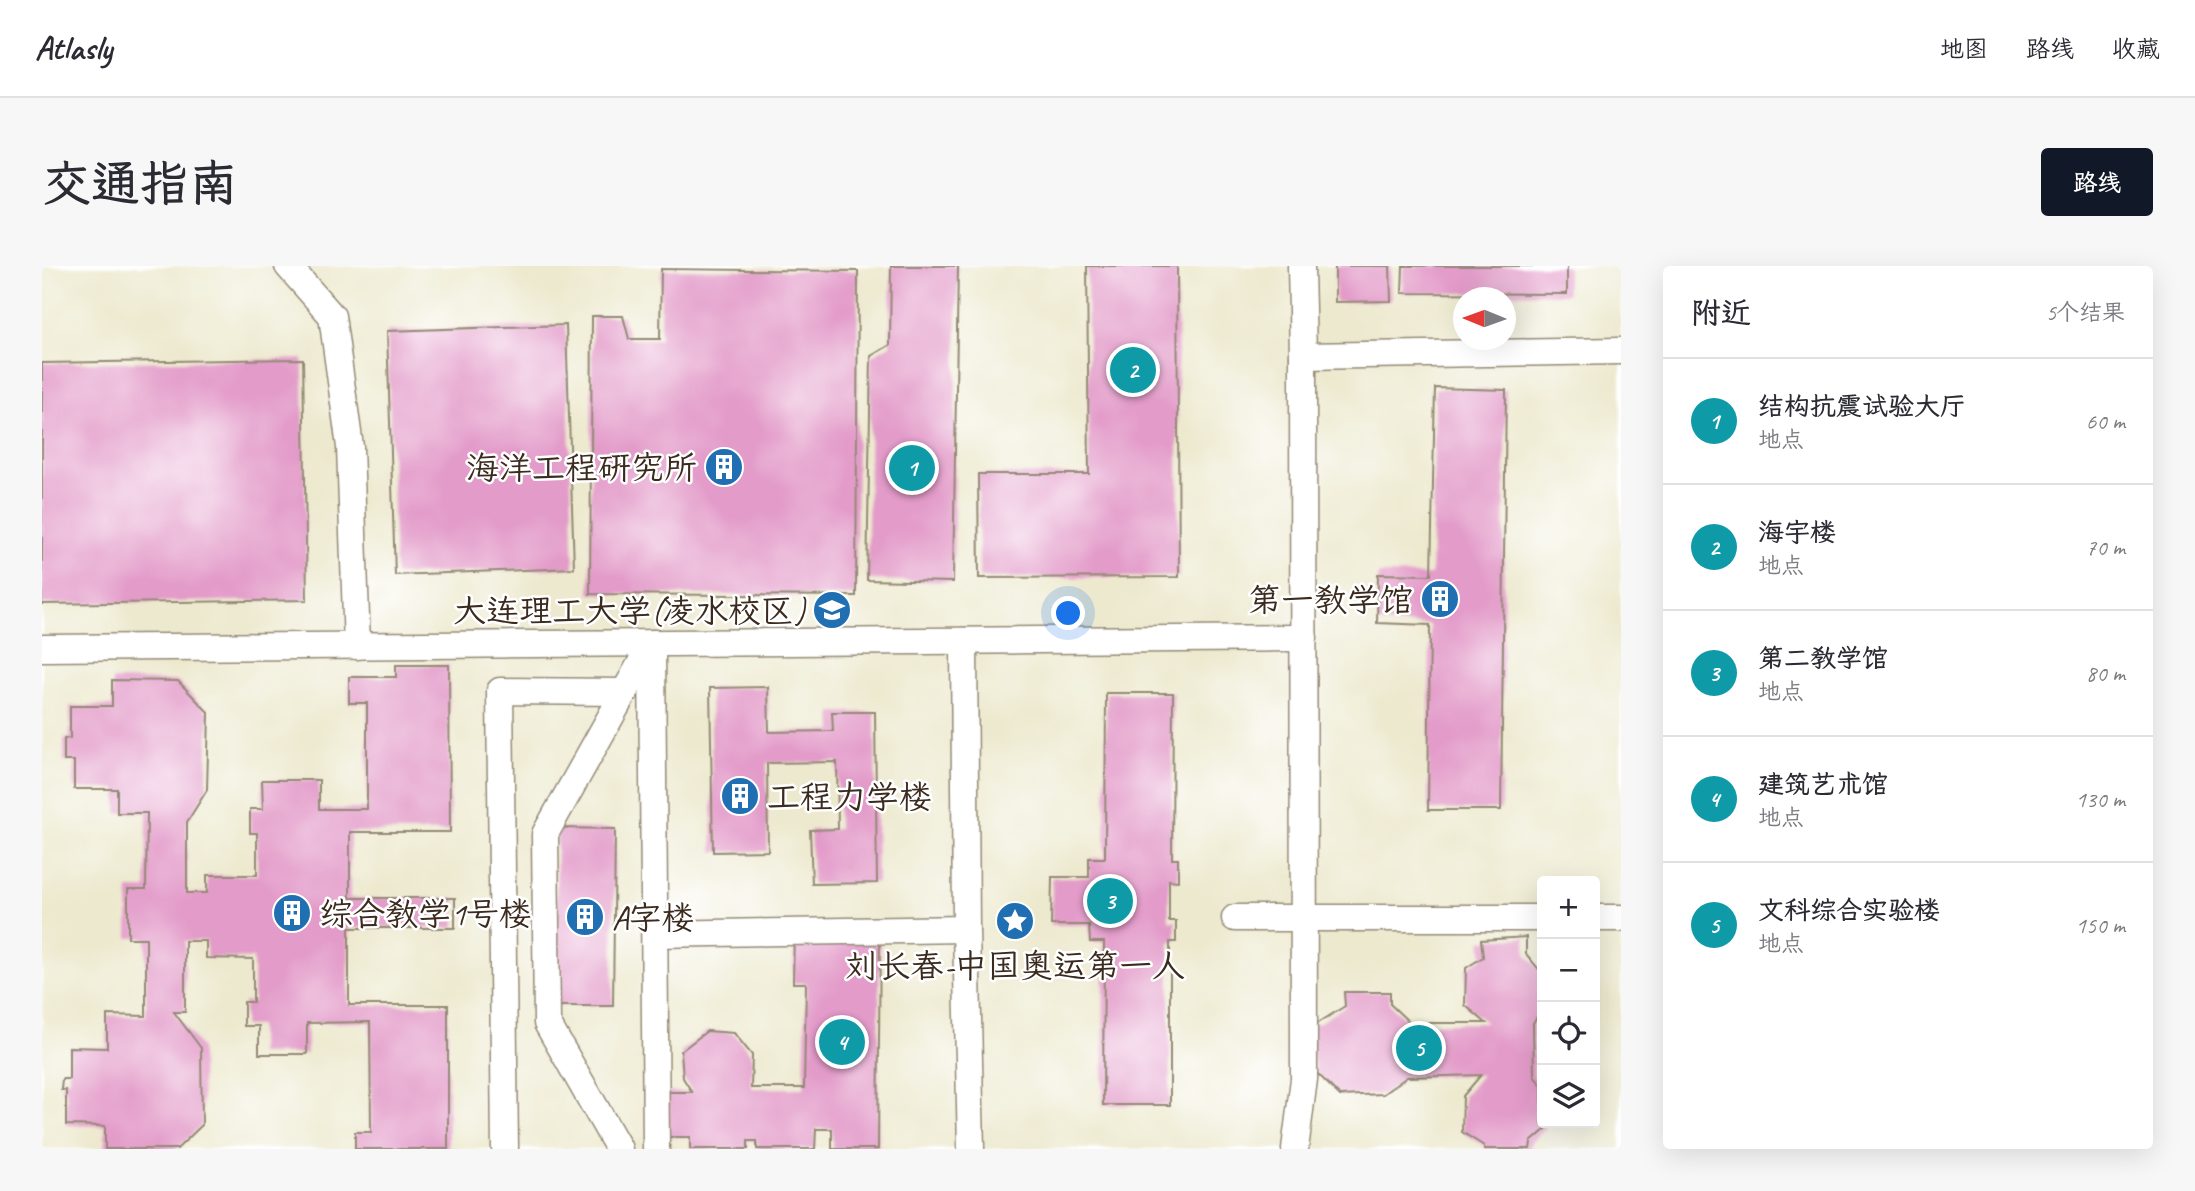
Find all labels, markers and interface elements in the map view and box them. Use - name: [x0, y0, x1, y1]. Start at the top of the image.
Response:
- text: Atlasly: [35, 27, 112, 69]
- text: 地图: [1940, 34, 1988, 64]
- text: 路线: [2026, 34, 2074, 64]
- text: 收藏: [2112, 34, 2160, 64]
- button: 路线: [2041, 148, 2153, 216]
- text: 交通指南: [42, 153, 238, 215]
- north arrow: [1453, 287, 1516, 350]
- text: 附近: [1691, 294, 1751, 332]
- text: 5个结果: [2046, 298, 2125, 327]
- pin: 2: [1110, 344, 1156, 396]
- text: 结构抗震试验大厅: [1758, 390, 1966, 423]
- text: 1: [1709, 407, 1719, 436]
- text: 60 m: [2086, 407, 2125, 436]
- text: 地点: [1758, 425, 1804, 454]
- pin: 1: [889, 442, 935, 494]
- building icon: 海洋工程研究所: [703, 446, 745, 488]
- place label: 海洋工程研究所: [466, 447, 697, 489]
- text: 海宇楼: [1758, 516, 1836, 549]
- text: 2: [1709, 533, 1719, 562]
- text: 70 m: [2086, 533, 2125, 562]
- text: 地点: [1758, 551, 1804, 580]
- building icon: 第一教学馆: [1419, 578, 1461, 620]
- place label: 第一教学馆: [1248, 579, 1413, 621]
- school or university icon: 大连理工大学(凌水校区): [811, 589, 853, 631]
- place label: 大连理工大学(凌水校区): [453, 590, 807, 632]
- your location: [1051, 596, 1085, 630]
- text: 第二教学馆: [1758, 642, 1888, 675]
- text: 3: [1709, 659, 1719, 688]
- text: 80 m: [2086, 659, 2125, 688]
- text: 地点: [1758, 677, 1804, 706]
- text: 建筑艺术馆: [1758, 768, 1888, 801]
- building icon: 工程力学楼: [719, 775, 761, 817]
- place label: 工程力学楼: [767, 776, 932, 818]
- text: 4: [1709, 785, 1719, 814]
- text: 130 m: [2076, 785, 2125, 814]
- text: 地点: [1758, 803, 1804, 832]
- pin: 3: [1087, 875, 1133, 927]
- map controls: [1537, 876, 1600, 1128]
- button: +: [1537, 876, 1600, 939]
- building icon: 综合教学1号楼: [271, 892, 313, 934]
- place label: 综合教学1号楼: [319, 893, 532, 935]
- text: 文科综合实验楼: [1758, 894, 1940, 927]
- building icon: A字楼: [564, 896, 606, 938]
- place label: A字楼: [612, 897, 695, 939]
- place icon: 刘长春-中国奥运第一人: [994, 900, 1036, 942]
- text: 5: [1709, 911, 1719, 940]
- text: 150 m: [2076, 911, 2125, 940]
- text: 地点: [1758, 929, 1804, 958]
- button: −: [1537, 939, 1600, 1002]
- place label: 刘长春-中国奥运第一人: [845, 945, 1185, 987]
- button: locate: [1537, 1002, 1600, 1065]
- pin: 4: [819, 1016, 865, 1068]
- pin: 5: [1396, 1022, 1442, 1074]
- button: layers: [1537, 1065, 1600, 1128]

